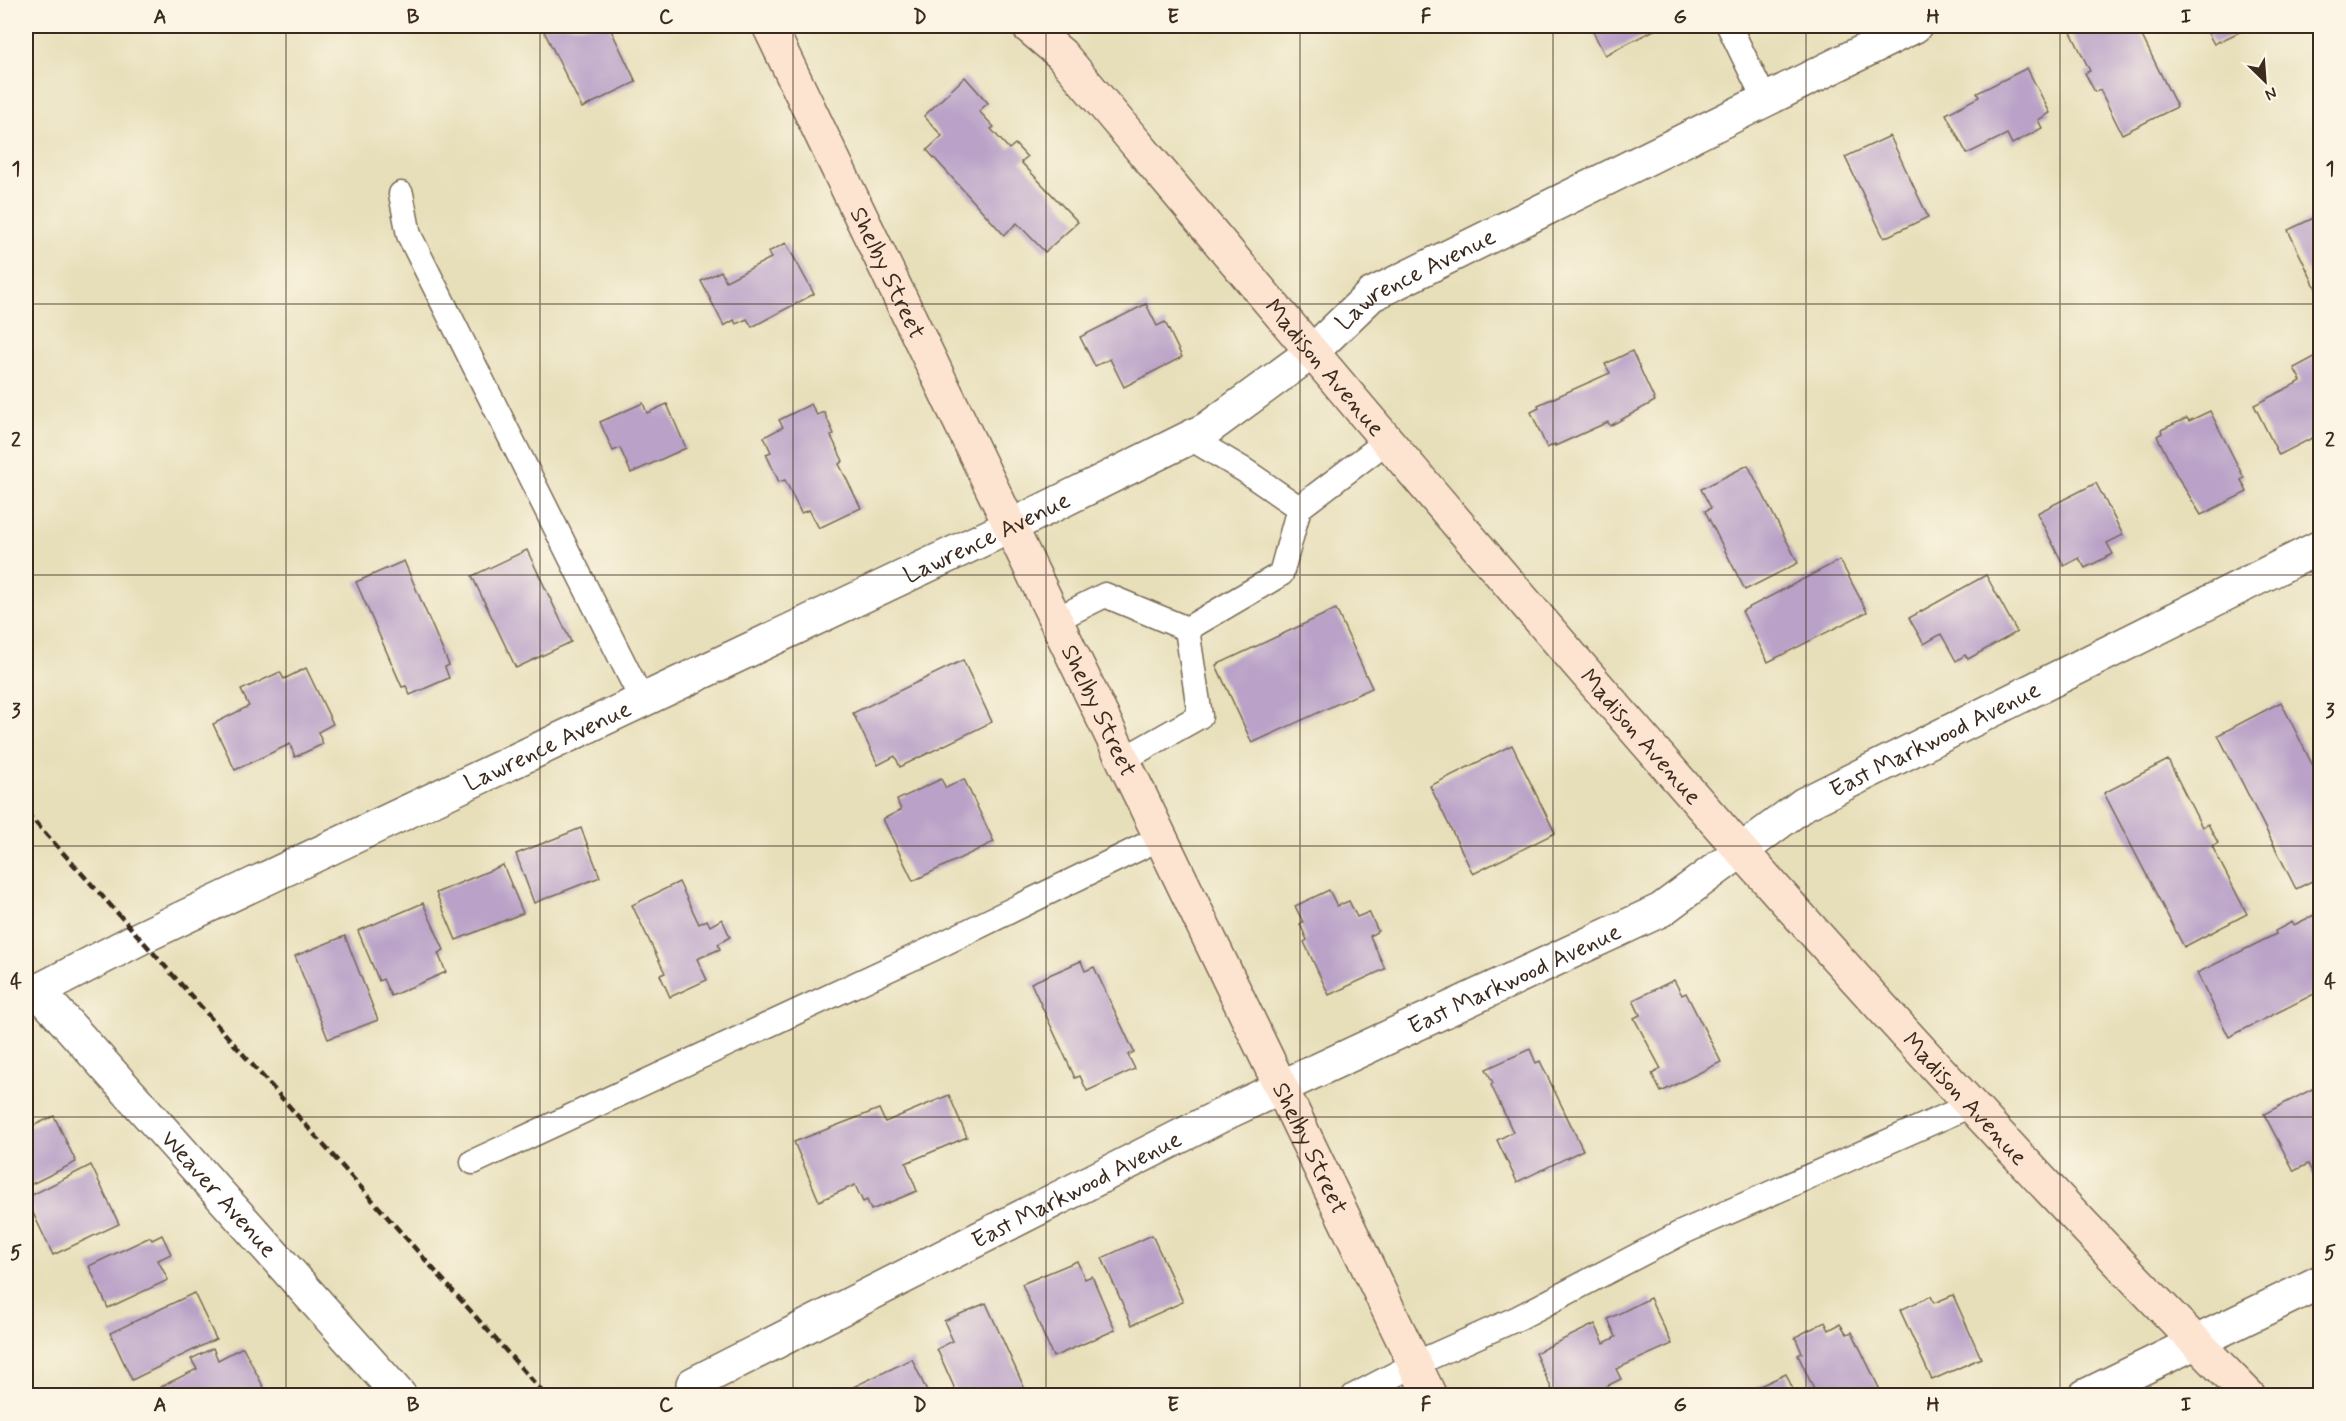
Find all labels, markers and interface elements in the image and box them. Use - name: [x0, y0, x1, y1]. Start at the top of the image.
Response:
- text: A: [153, 4, 167, 31]
- text: B: [407, 4, 420, 31]
- text: C: [659, 4, 674, 31]
- text: D: [913, 4, 927, 31]
- text: E: [1167, 4, 1179, 31]
- text: F: [1421, 4, 1432, 31]
- text: G: [1673, 4, 1687, 31]
- text: H: [1926, 4, 1940, 31]
- text: I: [2181, 4, 2191, 31]
- north arrow: [2235, 51, 2295, 111]
- text: N: [2261, 81, 2280, 105]
- text: 1: [12, 156, 20, 183]
- text: 1: [2326, 156, 2334, 183]
- street label: Shelby Street: [842, 202, 932, 345]
- street label: Lawrence Avenue: [1329, 222, 1501, 338]
- street label: Madison Avenue: [1257, 293, 1391, 444]
- text: 2: [11, 427, 21, 454]
- text: 2: [2325, 427, 2335, 454]
- street label: Lawrence Avenue: [899, 485, 1076, 592]
- street label: Shelby Street: [1053, 640, 1143, 782]
- street label: Madison Avenue: [1572, 663, 1708, 812]
- street label: East Markwood Avenue: [1825, 675, 2046, 806]
- street label: Lawrence Avenue: [460, 694, 637, 799]
- text: 3: [11, 698, 21, 725]
- text: 3: [2325, 698, 2335, 725]
- street label: East Markwood Avenue: [1403, 917, 1626, 1043]
- text: 4: [10, 969, 22, 996]
- text: 4: [2324, 969, 2336, 996]
- street label: Madison Avenue: [1895, 1026, 2034, 1173]
- street label: Shelby Street: [1264, 1078, 1354, 1220]
- street label: East Markwood Avenue: [967, 1124, 1187, 1257]
- street label: Weaver Avenue: [153, 1125, 283, 1265]
- text: 5: [10, 1240, 22, 1267]
- text: 5: [2324, 1240, 2336, 1267]
- text: A: [153, 1392, 167, 1419]
- text: B: [407, 1392, 420, 1419]
- text: C: [659, 1392, 674, 1419]
- text: D: [913, 1392, 927, 1419]
- text: E: [1167, 1392, 1179, 1419]
- text: F: [1421, 1392, 1432, 1419]
- text: G: [1673, 1392, 1687, 1419]
- text: H: [1926, 1392, 1940, 1419]
- text: I: [2181, 1392, 2191, 1419]

